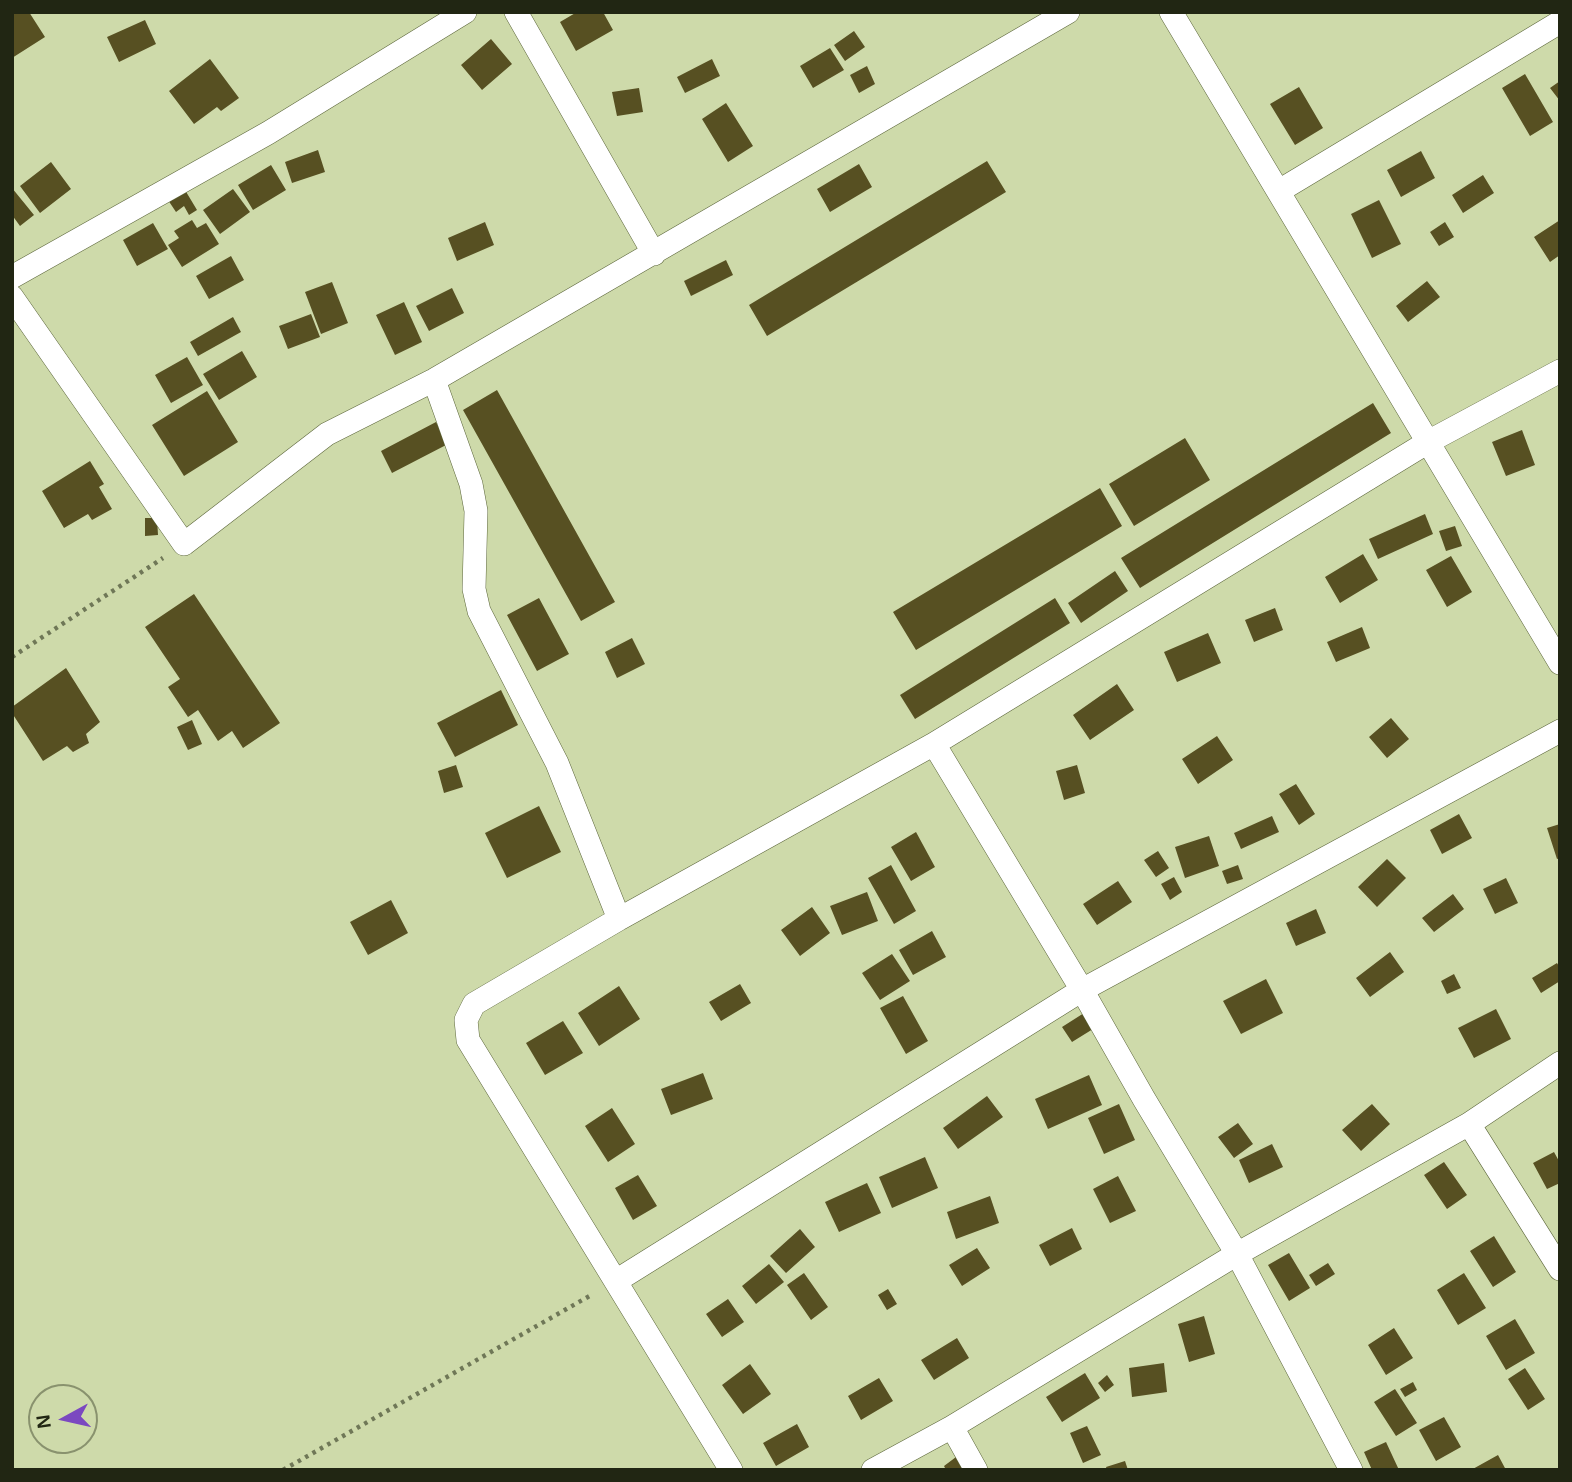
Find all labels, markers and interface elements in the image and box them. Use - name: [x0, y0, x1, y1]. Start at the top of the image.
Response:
- north arrow: [28, 1384, 98, 1454]
- text: N: [32, 1413, 55, 1430]

